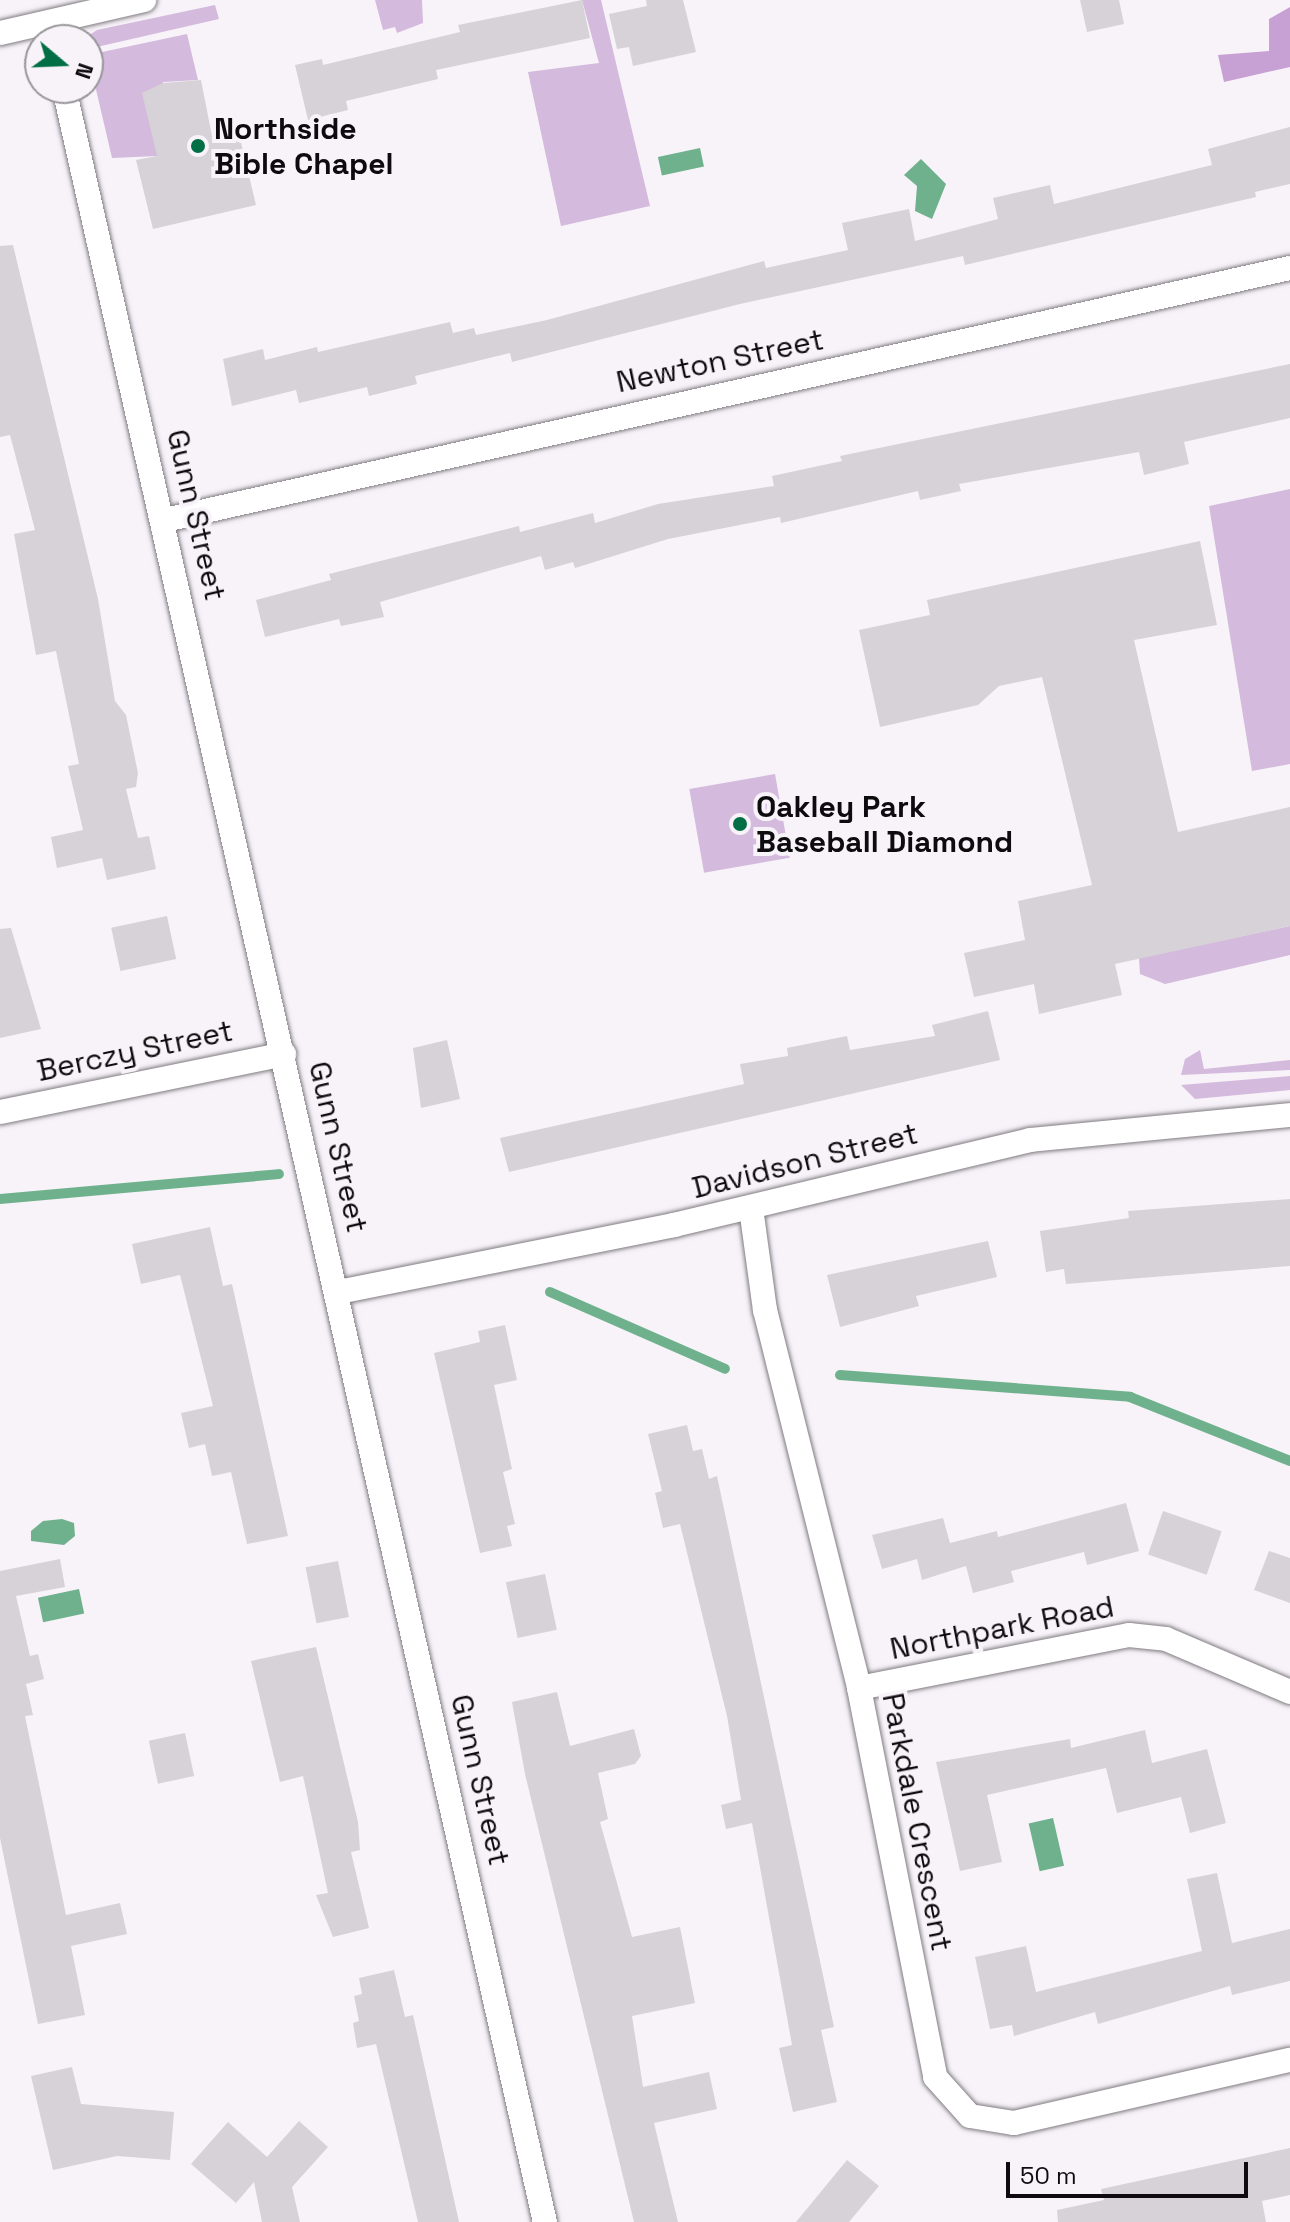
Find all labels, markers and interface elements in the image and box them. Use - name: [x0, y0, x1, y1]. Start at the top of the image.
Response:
- north arrow: [24, 24, 104, 104]
- text: N: [69, 60, 100, 83]
- place label: Northside Bible Chapel: [214, 111, 394, 182]
- marker: Northside Bible Chapel: [189, 137, 207, 155]
- street label: Newton Street: [613, 321, 827, 401]
- street label: Gunn Street: [159, 426, 233, 604]
- place label: Oakley Park Baseball Diamond: [756, 789, 1013, 860]
- marker: Oakley Park Baseball Diamond: [731, 815, 749, 833]
- street label: Berczy Street: [34, 1013, 236, 1089]
- street label: Gunn Street: [301, 1058, 375, 1236]
- street label: Davidson Street: [688, 1116, 922, 1206]
- street label: Northpark Road: [887, 1589, 1117, 1667]
- street label: Parkdale Crescent: [874, 1690, 960, 1954]
- street label: Gunn Street: [443, 1691, 517, 1869]
- scale bar: [1010, 2146, 1252, 2196]
- text: 50 m: [1020, 2160, 1077, 2191]

